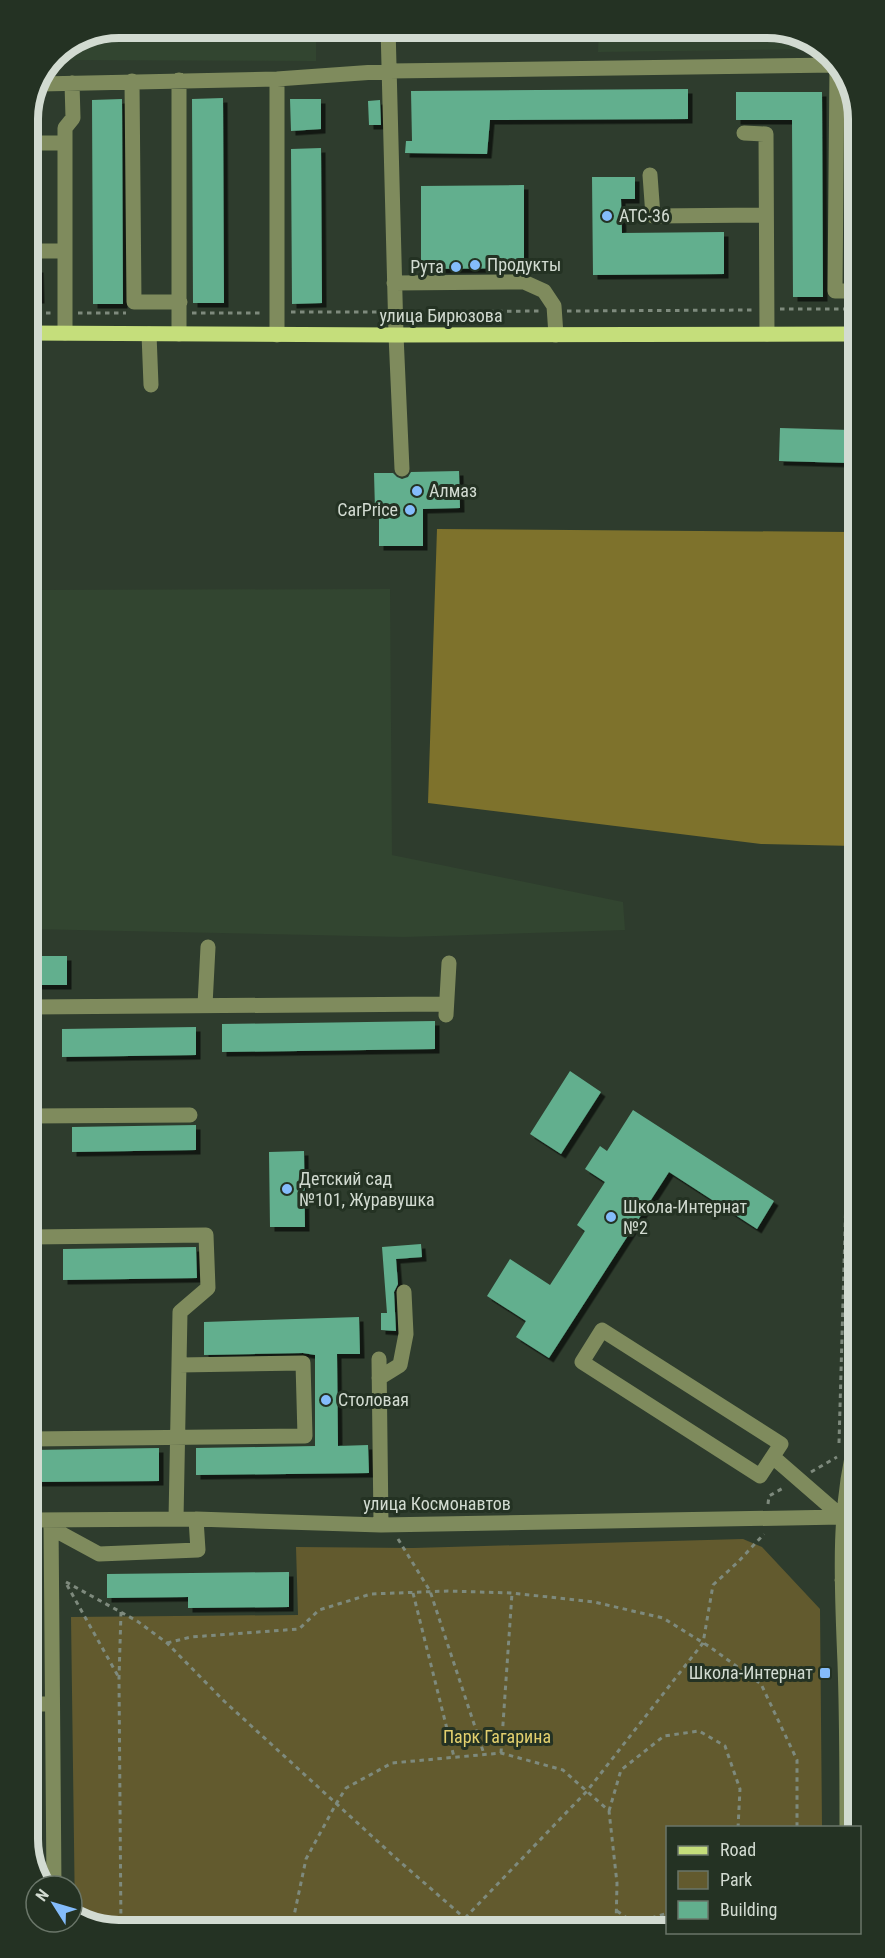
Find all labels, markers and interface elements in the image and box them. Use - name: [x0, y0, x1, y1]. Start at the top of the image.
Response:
- place label: АТС-36: [619, 205, 670, 226]
- marker: АТС-36: [600, 209, 614, 223]
- place label: Продукты: [487, 254, 561, 275]
- place label: Рута: [410, 256, 444, 277]
- marker: Продукты: [468, 258, 482, 272]
- marker: Рута: [449, 260, 463, 274]
- street label: улица Бирюзова: [379, 305, 503, 326]
- place label: Алмаз: [429, 480, 477, 501]
- marker: Алмаз: [410, 484, 424, 498]
- place label: CarPrice: [337, 499, 398, 520]
- marker: CarPrice: [403, 503, 417, 517]
- place label: Детский сад №101, Журавушка: [299, 1168, 435, 1210]
- marker: Детский сад №101, Журавушка: [280, 1182, 294, 1196]
- place label: Школа-Интернат №2: [623, 1196, 748, 1238]
- marker: Школа-Интернат №2: [604, 1210, 618, 1224]
- place label: Столовая: [338, 1389, 409, 1410]
- marker: Столовая: [319, 1393, 333, 1407]
- street label: улица Космонавтов: [363, 1493, 511, 1514]
- place label: Школа-Интернат: [689, 1662, 813, 1683]
- marker: Школа-Интернат: [818, 1666, 832, 1680]
- park label: Парк Гагарина: [443, 1726, 551, 1747]
- legend: [666, 1826, 861, 1934]
- text: Road: [720, 1839, 756, 1860]
- text: Park: [720, 1869, 752, 1890]
- north arrow: [24, 1874, 84, 1934]
- text: N: [32, 1886, 53, 1905]
- text: Building: [720, 1899, 777, 1920]

